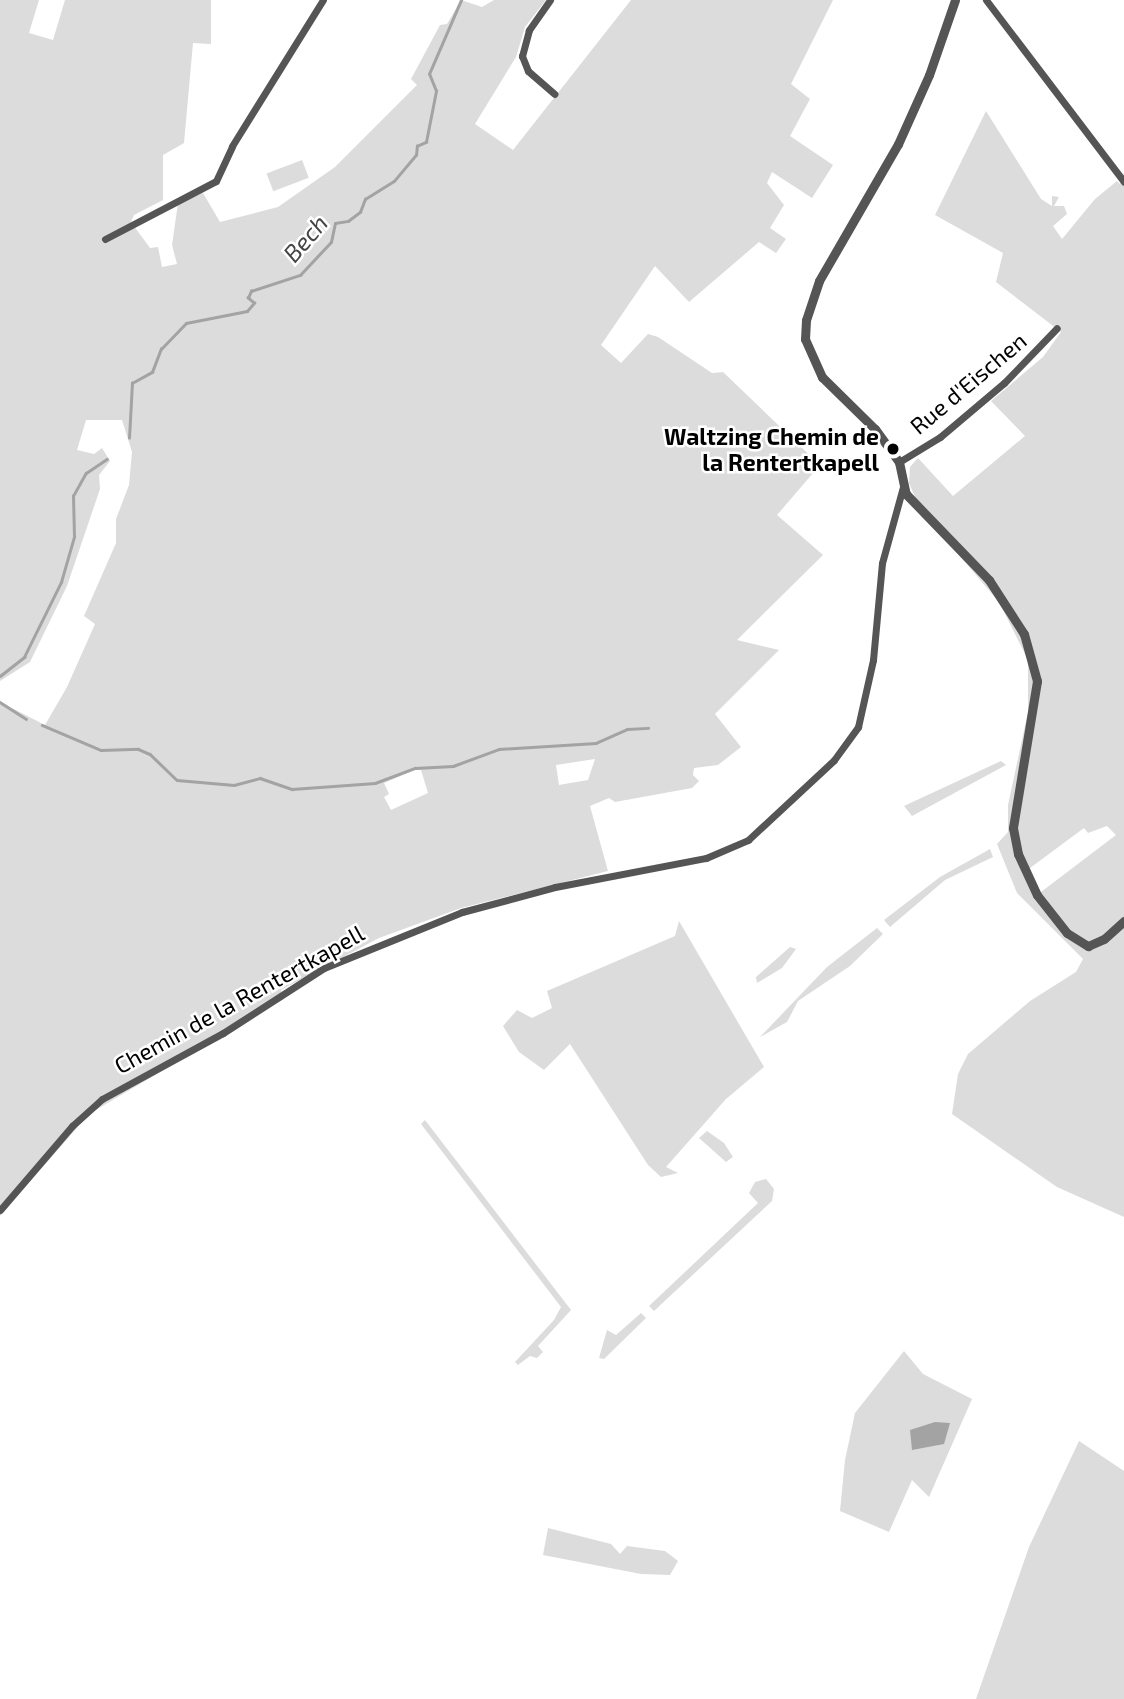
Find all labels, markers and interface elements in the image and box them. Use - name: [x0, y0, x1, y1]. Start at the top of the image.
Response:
- water label: Bech: [277, 208, 333, 268]
- street label: Rue d'Eischen: [904, 326, 1032, 440]
- place label: Waltzing Chemin de la Rentertkapell: [664, 422, 879, 476]
- marker: Waltzing Chemin de la Rentertkapell: [885, 441, 901, 457]
- street label: Chemin de la Rentertkapell: [109, 919, 369, 1079]

